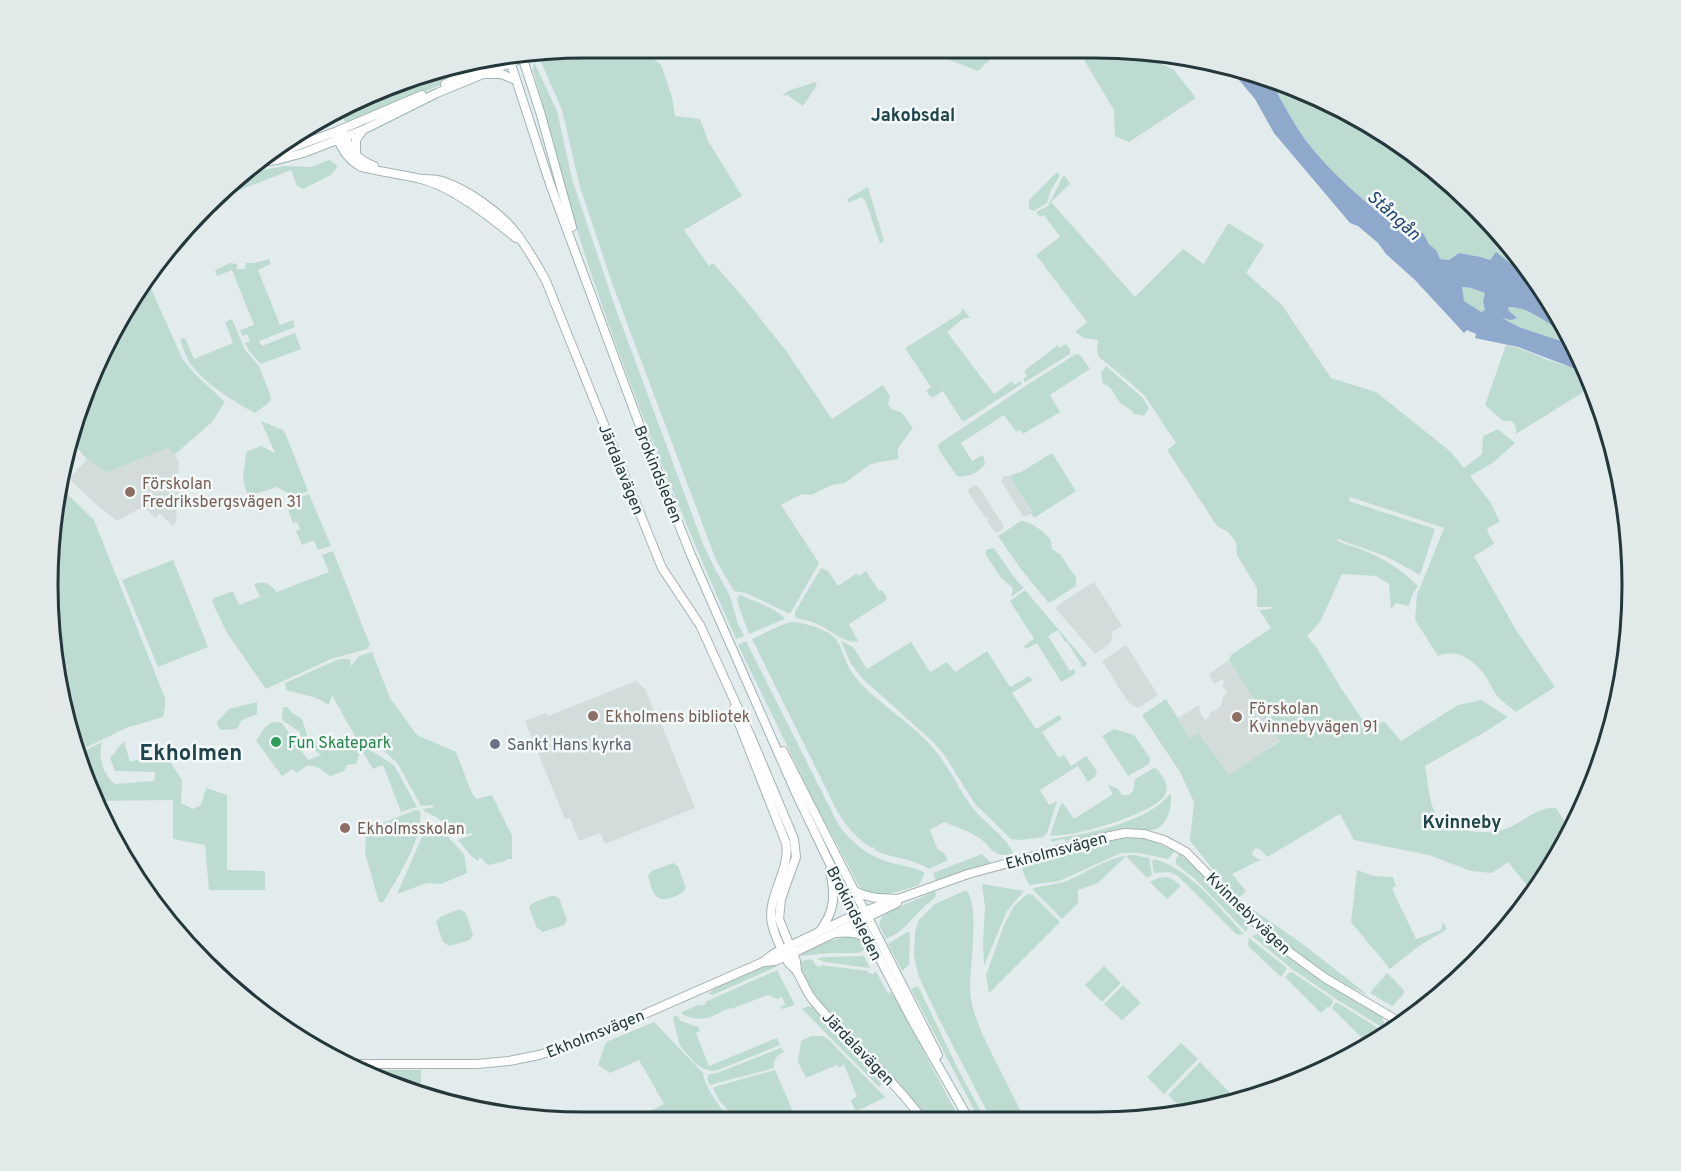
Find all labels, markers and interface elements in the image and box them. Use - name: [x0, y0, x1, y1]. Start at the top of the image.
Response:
- district label: Jakobsdal: [871, 105, 955, 128]
- water label: Stångån: [1361, 186, 1425, 246]
- street label: Järdalavägen: [593, 422, 647, 518]
- street label: Brokindsleden: [628, 423, 686, 526]
- place label: Förskolan Fredriksbergsvägen 31: [142, 475, 302, 513]
- marker: Förskolan Fredriksbergsvägen 31: [123, 485, 137, 499]
- place label: Förskolan Kvinnebyvägen 91: [1249, 700, 1378, 738]
- place label: Ekholmens bibliotek: [605, 708, 750, 728]
- marker: Ekholmens bibliotek: [586, 709, 600, 723]
- marker: Förskolan Kvinnebyvägen 91: [1230, 710, 1244, 724]
- place label: Fun Skatepark: [288, 734, 391, 754]
- marker: Fun Skatepark: [269, 735, 283, 749]
- place label: Sankt Hans kyrka: [507, 736, 632, 756]
- marker: Sankt Hans kyrka: [488, 737, 502, 751]
- district label: Ekholmen: [140, 741, 242, 768]
- district label: Kvinneby: [1423, 812, 1501, 835]
- place label: Ekholmsskolan: [357, 820, 465, 840]
- marker: Ekholmsskolan: [338, 821, 352, 835]
- street label: Ekholmsvägen: [1004, 829, 1109, 875]
- street label: Brokindsleden: [821, 863, 886, 965]
- street label: Kvinnebyvägen: [1201, 869, 1294, 960]
- street label: Ekholmsvägen: [544, 1006, 648, 1064]
- street label: Järdalavägen: [817, 1008, 898, 1091]

